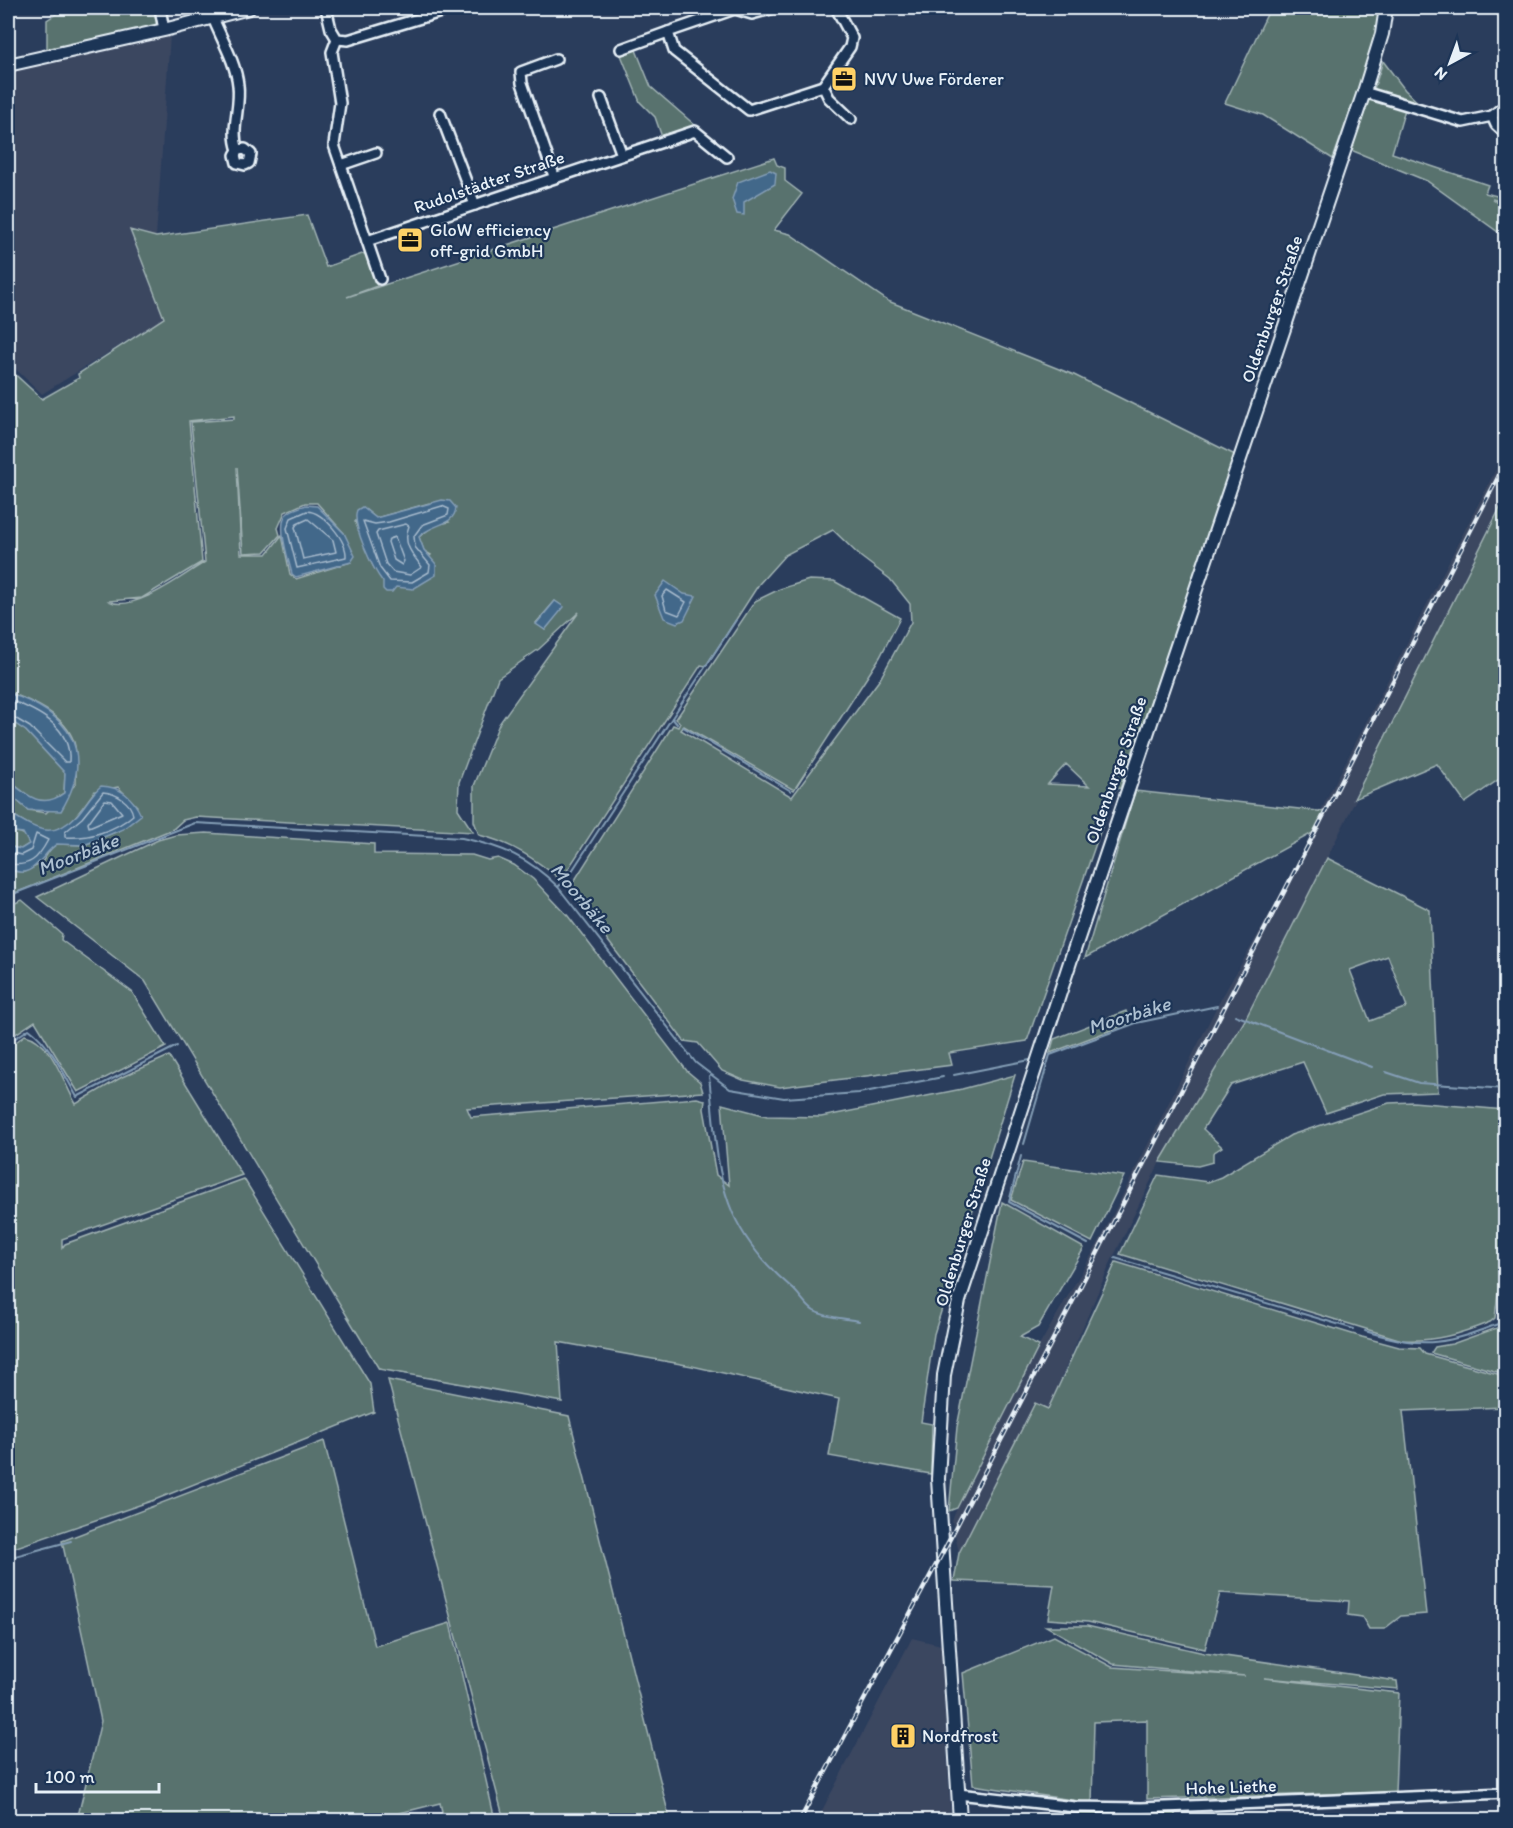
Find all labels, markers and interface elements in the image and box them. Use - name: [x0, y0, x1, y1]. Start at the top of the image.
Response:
- north arrow: [1420, 33, 1480, 93]
- text: N: [1430, 63, 1451, 85]
- office icon: NVV Uwe Förderer: [829, 64, 859, 94]
- place label: NVV Uwe Förderer: [864, 68, 1004, 90]
- street label: Rudolstädter Straße: [411, 146, 567, 218]
- place label: GloW efficiency off-grid GmbH: [430, 219, 551, 262]
- office icon: GloW efficiency off-grid GmbH: [395, 225, 425, 255]
- street label: Oldenburger Straße: [1236, 232, 1308, 386]
- street label: Oldenburger Straße: [1080, 693, 1152, 847]
- water label: Moorbäke: [34, 827, 123, 880]
- water label: Moorbäke: [546, 858, 619, 939]
- water label: Moorbäke: [1085, 991, 1174, 1039]
- street label: Oldenburger Straße: [930, 1155, 996, 1309]
- building icon: Nordfrost: [888, 1721, 918, 1751]
- place label: Nordfrost: [922, 1725, 998, 1747]
- scale bar: [36, 1756, 159, 1794]
- text: 100 m: [45, 1766, 95, 1788]
- street label: Hohe Liethe: [1185, 1774, 1277, 1800]

